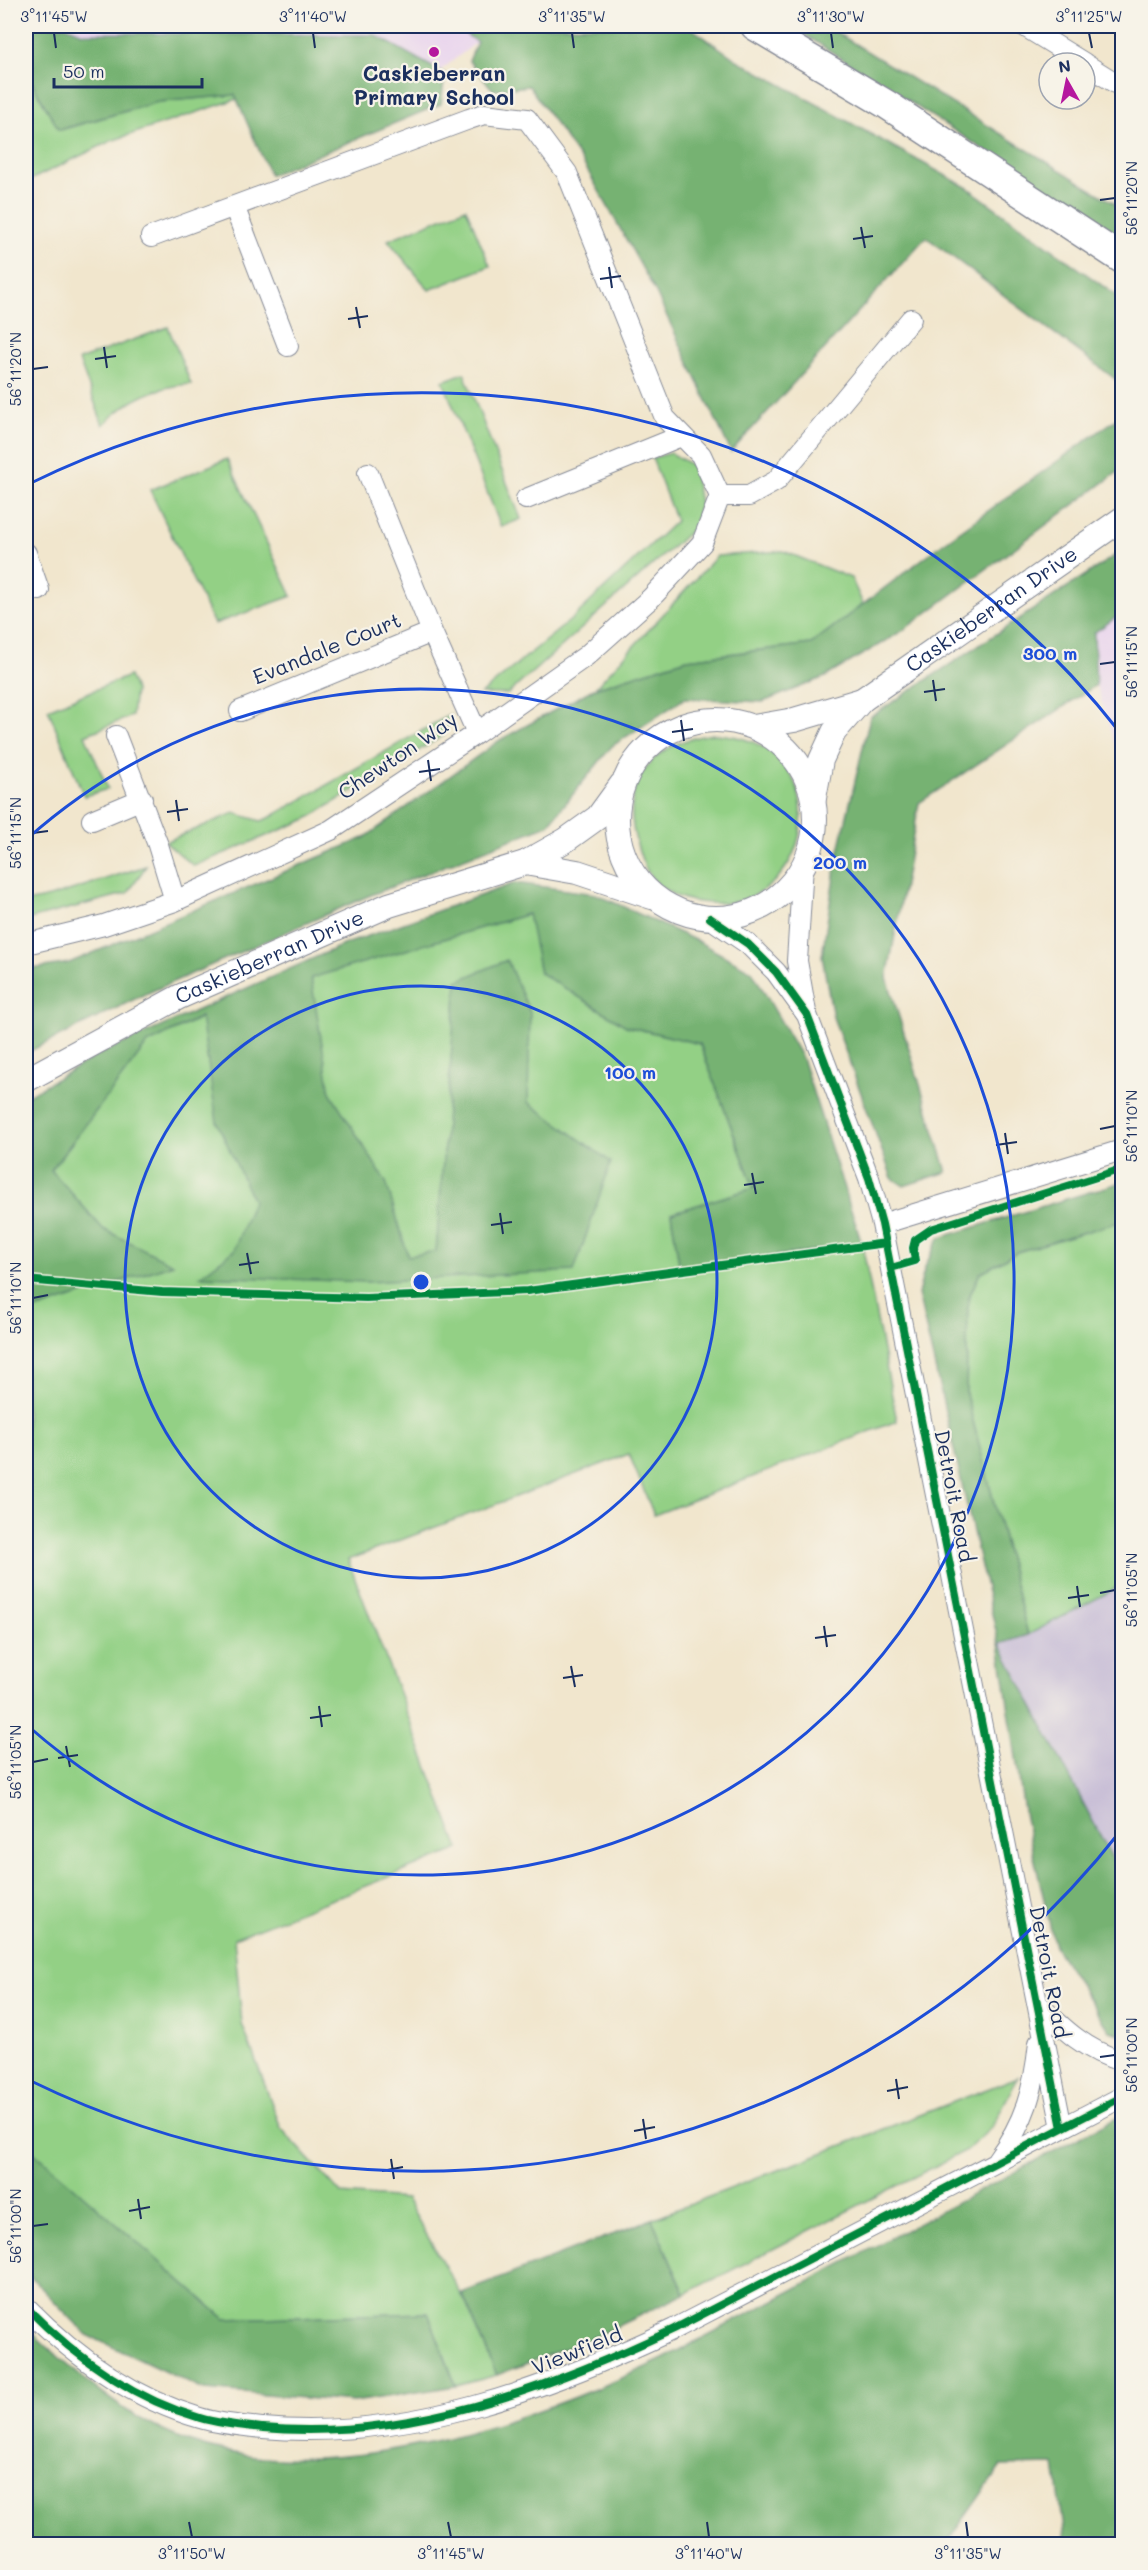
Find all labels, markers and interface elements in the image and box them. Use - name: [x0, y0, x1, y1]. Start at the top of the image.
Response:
- text: 3°11'45"W: [20, 6, 88, 26]
- text: 3°11'40"W: [279, 6, 347, 26]
- text: 3°11'35"W: [538, 6, 606, 26]
- text: 3°11'30"W: [797, 6, 865, 26]
- text: 3°11'25"W: [1056, 6, 1122, 26]
- marker: Caskieberran Primary School: [427, 45, 441, 59]
- scale bar: [54, 51, 202, 89]
- north arrow: [1037, 51, 1097, 111]
- text: N: [1057, 54, 1072, 77]
- text: 50 m: [63, 59, 105, 83]
- place label: Caskieberran Primary School: [354, 59, 514, 111]
- text: 56°11'20"N: [1121, 161, 1141, 235]
- text: 56°11'20"N: [5, 332, 25, 406]
- street label: Caskieberran Drive: [900, 539, 1082, 678]
- street label: Evandale Court: [248, 606, 405, 690]
- text: 56°11'15"N: [1121, 626, 1141, 698]
- text: 300 m: [1023, 641, 1077, 665]
- street label: Chewton Way: [332, 705, 462, 805]
- text: 56°11'15"N: [5, 797, 25, 869]
- text: 200 m: [813, 850, 867, 874]
- street label: Caskieberran Drive: [170, 903, 368, 1009]
- text: 100 m: [604, 1060, 656, 1084]
- text: 56°11'10"N: [1121, 1090, 1141, 1162]
- text: 56°11'10"N: [5, 1262, 25, 1334]
- centre of rings: [411, 1272, 431, 1292]
- street label: Detroit Road: [929, 1427, 982, 1564]
- text: 56°11'05"N: [1121, 1553, 1141, 1627]
- text: 56°11'05"N: [5, 1725, 25, 1799]
- street label: Detroit Road: [1024, 1903, 1077, 2040]
- text: 56°11'00"N: [1121, 2017, 1141, 2093]
- text: 56°11'00"N: [5, 2188, 25, 2264]
- street label: Viewfield: [527, 2319, 626, 2380]
- text: 3°11'50"W: [158, 2543, 226, 2563]
- text: 3°11'45"W: [417, 2543, 485, 2563]
- text: 3°11'40"W: [675, 2543, 743, 2563]
- text: 3°11'35"W: [934, 2543, 1002, 2563]

